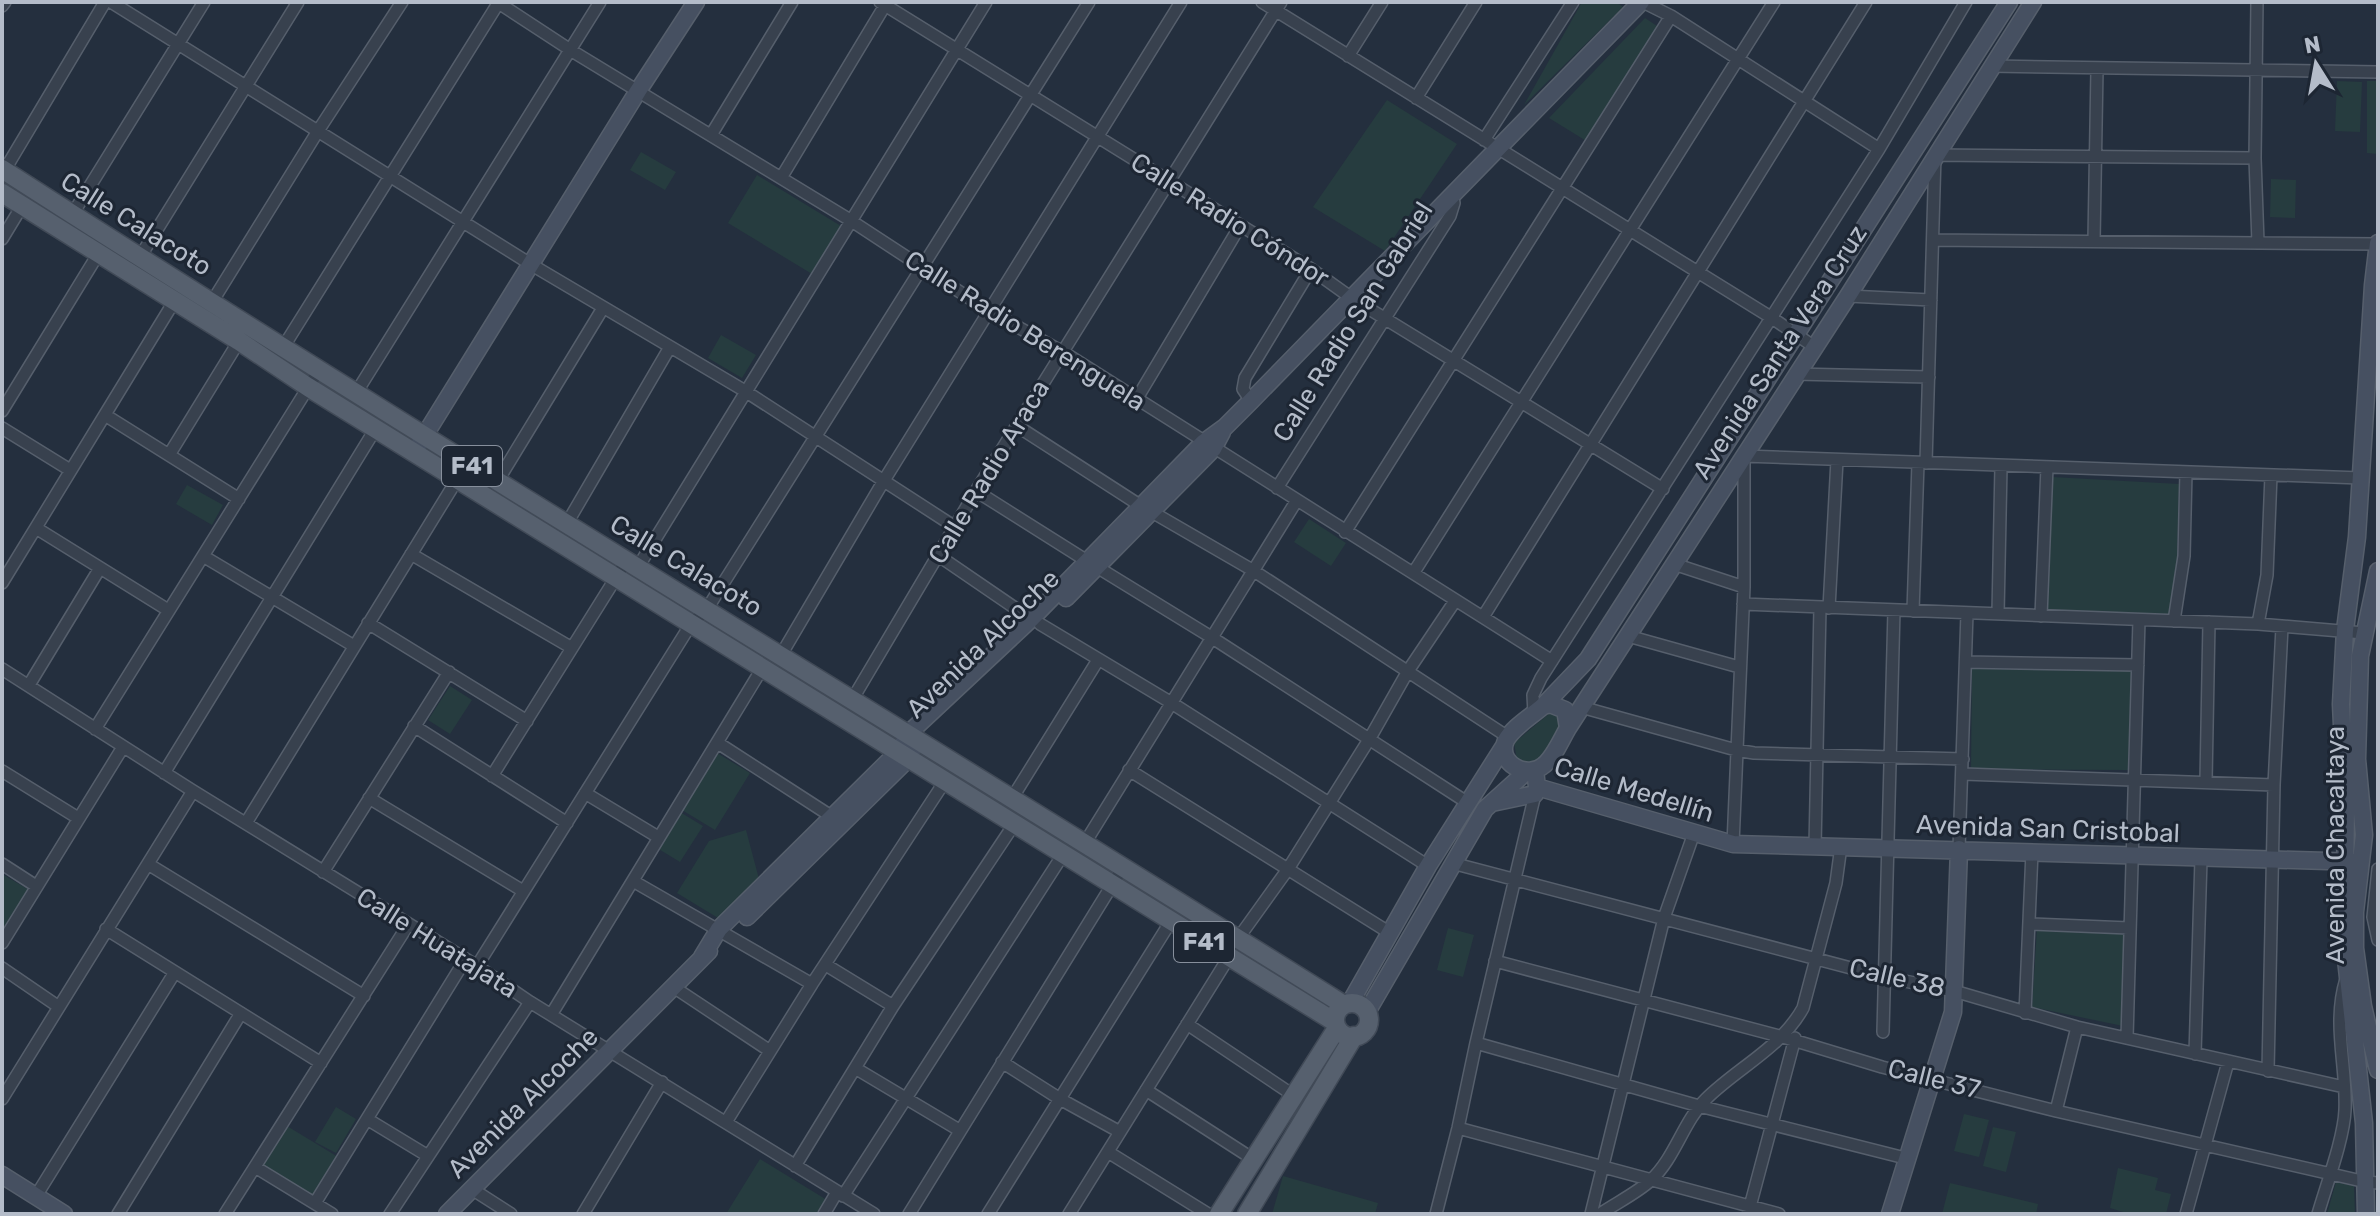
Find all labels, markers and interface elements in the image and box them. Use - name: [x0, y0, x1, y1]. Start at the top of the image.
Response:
- north arrow: [2276, 24, 2356, 104]
- text: N: [2302, 30, 2323, 60]
- street label: Calle Radio Cóndor: [1125, 146, 1335, 294]
- street label: Calle Calacoto: [55, 165, 217, 283]
- street label: Calle Radio San Gabriel: [1266, 196, 1440, 448]
- street label: Avenida Santa Vera Cruz: [1686, 219, 1874, 485]
- street label: Calle Radio Berenguela: [899, 244, 1151, 418]
- street label: Calle Radio Araca: [922, 374, 1056, 570]
- road number: F41: [442, 446, 502, 486]
- street label: Calle Calacoto: [604, 508, 768, 624]
- street label: Avenida Alcoche: [900, 563, 1066, 725]
- street label: Avenida Chacaltaya: [2320, 726, 2351, 964]
- street label: Calle Medellín: [1550, 751, 1718, 829]
- street label: Avenida San Cristobal: [1916, 809, 2180, 849]
- street label: Calle Huatajata: [351, 881, 523, 1005]
- road number: F41: [1174, 922, 1234, 962]
- street label: Calle 38: [1846, 952, 1948, 1004]
- street label: Avenida Alcoche: [441, 1021, 605, 1185]
- street label: Calle 37: [1885, 1053, 1983, 1105]

